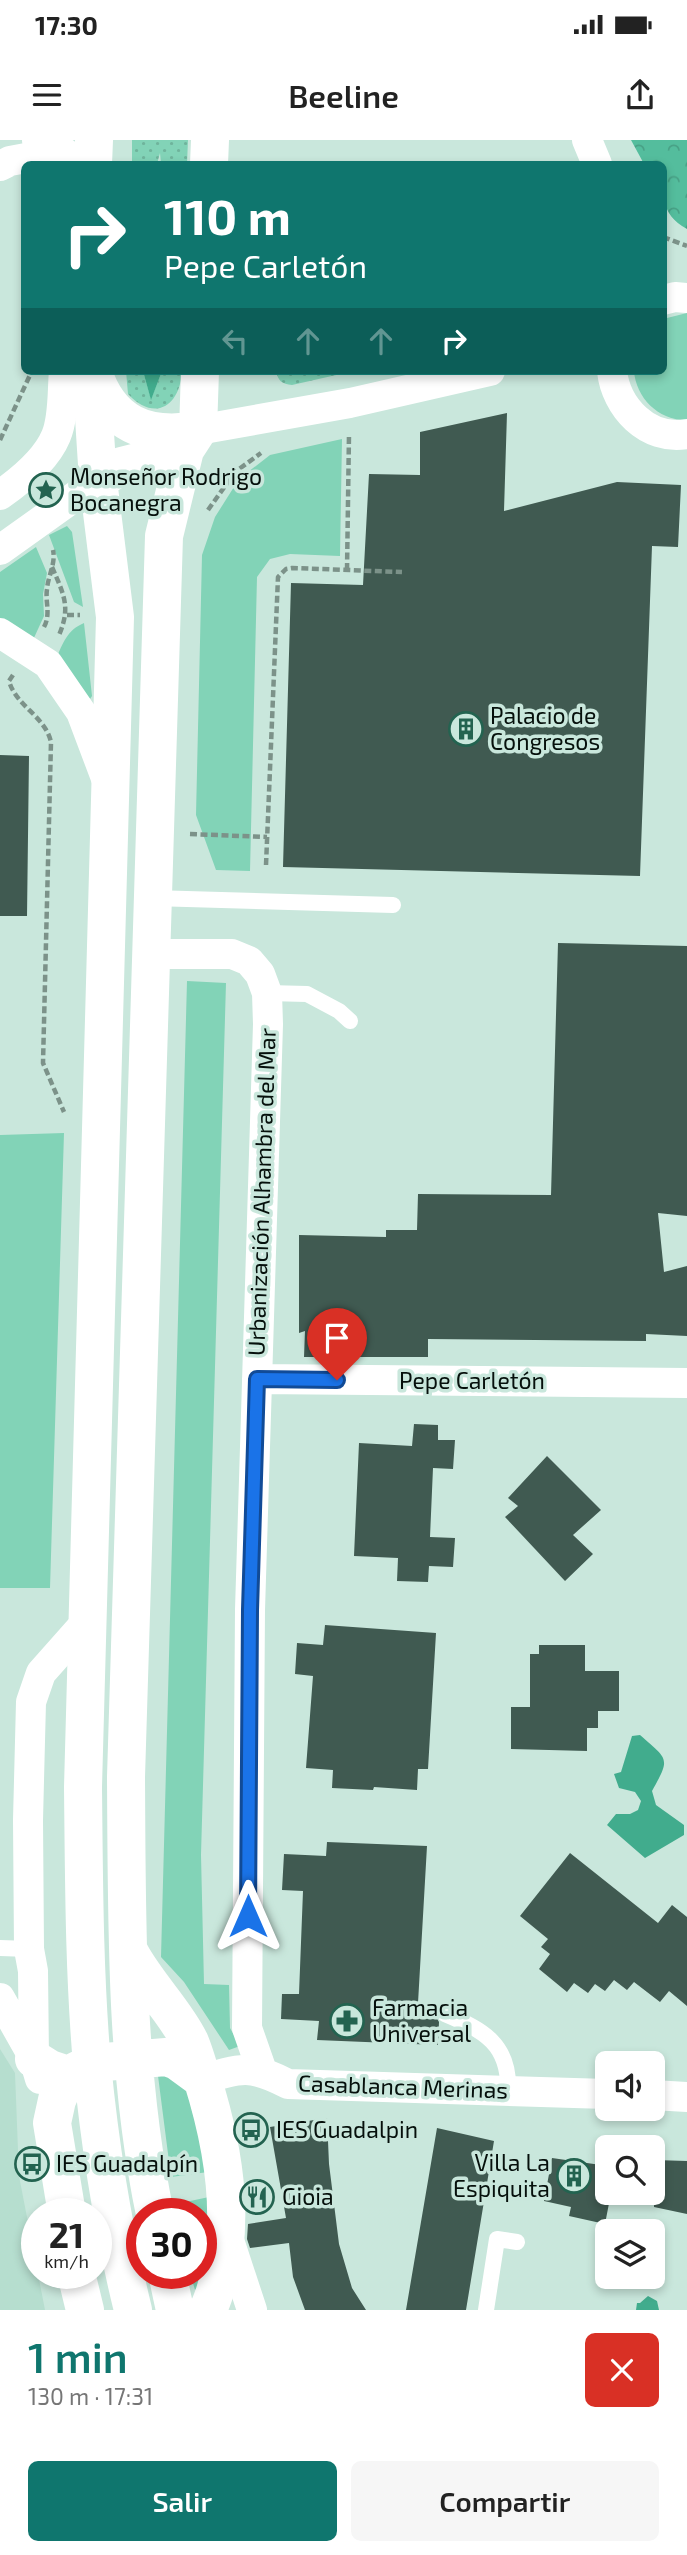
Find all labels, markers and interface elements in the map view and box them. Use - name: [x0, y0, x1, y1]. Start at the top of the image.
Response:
- text: 17:30: [35, 9, 98, 40]
- icon: menu: [28, 76, 66, 114]
- text: Beeline: [288, 76, 399, 114]
- icon: share: [621, 76, 659, 114]
- text: 110 m: [164, 186, 291, 245]
- icon: right: [49, 189, 140, 280]
- text: Pepe Carletón: [164, 246, 367, 284]
- icon: left: [216, 322, 254, 360]
- icon: ahead: [289, 322, 327, 360]
- icon: ahead: [362, 322, 400, 360]
- icon: right: [435, 322, 473, 360]
- place label: Monseñor Rodrigo Bocanegra: [70, 462, 262, 516]
- place icon: Monseñor Rodrigo Bocanegra: [27, 471, 65, 509]
- place label: Palacio de Congresos: [490, 701, 600, 755]
- building icon: Palacio de Congresos: [447, 710, 485, 748]
- street label: Urbanización Alhambra del Mar: [241, 1028, 281, 1356]
- pin: [307, 1308, 367, 1380]
- icon: arrive: [318, 1319, 356, 1357]
- street label: Pepe Carletón: [399, 1366, 545, 1394]
- position arrow: [211, 1879, 285, 1953]
- place label: Farmacia Universal: [372, 1993, 471, 2047]
- pharmacy icon: Farmacia Universal: [328, 2002, 366, 2040]
- map controls: [595, 2051, 665, 2289]
- button: sound: [595, 2051, 665, 2121]
- street label: Casablanca Merinas: [298, 2068, 509, 2104]
- bus stop icon: IES Guadalpin: [232, 2111, 270, 2149]
- place label: IES Guadalpin: [276, 2115, 418, 2143]
- button: search: [595, 2135, 665, 2205]
- bus stop icon: IES Guadalpín: [13, 2145, 51, 2183]
- place label: Villa La Espiquita: [453, 2148, 550, 2202]
- place label: IES Guadalpín: [56, 2149, 198, 2177]
- building icon: Villa La Espiquita: [555, 2157, 593, 2195]
- restaurant icon: Gioia: [238, 2178, 276, 2216]
- place label: Gioia: [282, 2182, 334, 2210]
- speed limit sign: 30: [126, 2198, 217, 2289]
- text: 21: [49, 2213, 84, 2255]
- button: layers: [595, 2219, 665, 2289]
- text: km/h: [44, 2250, 89, 2272]
- text: 1 min: [28, 2331, 128, 2381]
- button: close: [585, 2333, 659, 2407]
- text: 130 m · 17:31: [28, 2382, 153, 2410]
- button: Salir: [28, 2461, 337, 2541]
- button: Compartir: [351, 2461, 659, 2541]

